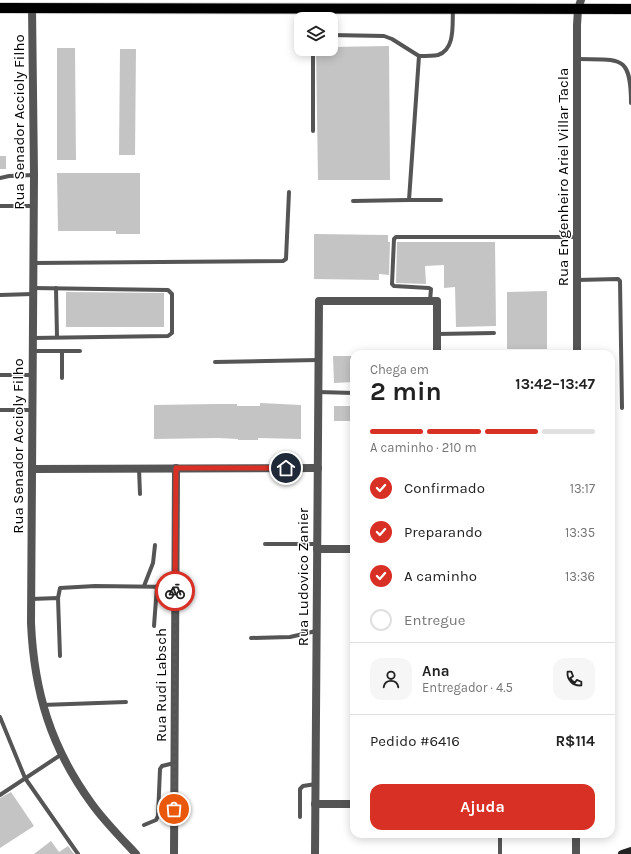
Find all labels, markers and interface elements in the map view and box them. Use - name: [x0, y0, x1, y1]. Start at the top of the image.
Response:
- map controls: [294, 12, 338, 56]
- button: layers: [294, 12, 338, 56]
- street label: Rua Senador Accioly Filho: [10, 34, 28, 210]
- street label: Rua Engenheiro Ariel Villar Tacla: [554, 68, 572, 286]
- street label: Rua Senador Accioly Filho: [9, 358, 27, 534]
- text: Chega em: [370, 362, 429, 377]
- text: 13:42–13:47: [515, 375, 595, 393]
- text: 2 min: [370, 376, 442, 407]
- text: A caminho · 210 m: [370, 440, 477, 455]
- pin: [269, 451, 303, 485]
- icon: home: [275, 457, 297, 479]
- icon: check: [370, 477, 392, 499]
- text: Confirmado: [404, 479, 485, 497]
- text: 13:17: [570, 481, 595, 496]
- street label: Rua Ludovico Zanier: [294, 507, 312, 646]
- icon: check: [370, 521, 392, 543]
- text: Preparando: [404, 523, 482, 541]
- text: 13:35: [565, 525, 595, 540]
- icon: check: [370, 565, 392, 587]
- text: A caminho: [404, 567, 477, 585]
- text: 13:36: [565, 569, 595, 584]
- courier: [155, 571, 195, 611]
- icon: bike: [164, 580, 186, 602]
- text: Entregue: [404, 611, 466, 629]
- street label: Rua Rudi Labsch: [152, 628, 170, 742]
- button: person: [370, 658, 412, 700]
- button: phone: [553, 658, 595, 700]
- text: Ana: [422, 662, 450, 680]
- text: Entregador · 4.5: [422, 680, 513, 695]
- text: Pedido #6416: [370, 732, 460, 750]
- text: R$114: [555, 732, 595, 750]
- button: Ajuda: [370, 784, 595, 830]
- pin: [157, 792, 191, 826]
- icon: bag: [163, 798, 185, 820]

